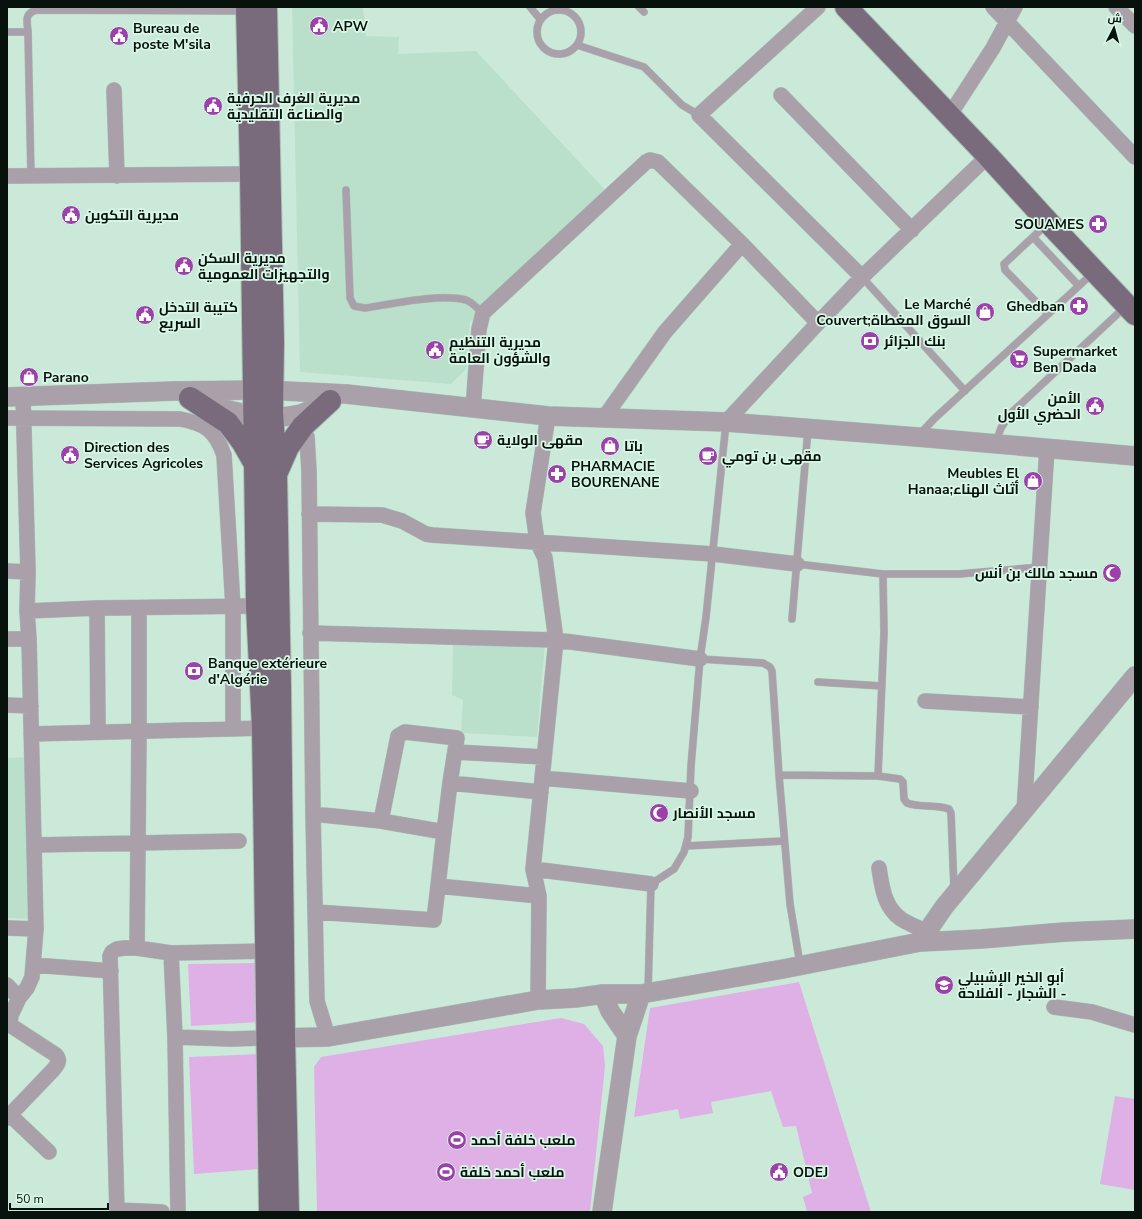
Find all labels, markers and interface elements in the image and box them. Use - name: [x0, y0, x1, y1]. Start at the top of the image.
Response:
- north arrow: [1094, 8, 1134, 48]
- text: ش: [1107, 10, 1123, 27]
- public building icon: APW: [308, 15, 330, 37]
- place label: APW: [333, 17, 369, 36]
- place label: Bureau de poste M'sila: [133, 19, 211, 54]
- public building icon: Bureau de poste M'sila: [108, 25, 130, 47]
- place label: مديرية الغرف الحرفية والصناعة التقليدية: [227, 89, 360, 124]
- public building icon: مديرية الغرف الحرفية والصناعة التقليدية: [202, 95, 224, 117]
- public building icon: مديرية التكوين: [60, 204, 82, 226]
- place label: مديرية التكوين: [85, 206, 179, 225]
- pharmacy icon: SOUAMES: [1087, 213, 1109, 235]
- place label: SOUAMES: [1014, 215, 1084, 234]
- place label: مديرية السكن والتجهيزات العمومية: [198, 249, 330, 284]
- public building icon: مديرية السكن والتجهيزات العمومية: [173, 255, 195, 277]
- place label: Le Marché Couvert;السوق المغطاة: [816, 295, 971, 330]
- pharmacy icon: Ghedban: [1068, 295, 1090, 317]
- place label: Ghedban: [1006, 297, 1065, 316]
- place label: كتيبة التدخل السريع: [159, 298, 238, 333]
- shop icon: Le Marché Couvert;السوق المغطاة: [974, 301, 996, 323]
- public building icon: كتيبة التدخل السريع: [134, 304, 156, 326]
- bank icon: بنك الجزائر: [859, 330, 881, 352]
- place label: بنك الجزائر: [883, 332, 946, 351]
- place label: مديرية التنظيم والشؤون العامة: [449, 333, 550, 368]
- public building icon: مديرية التنظيم والشؤون العامة: [424, 339, 446, 361]
- place label: Supermarket Ben Dada: [1033, 342, 1118, 377]
- supermarket icon: Supermarket Ben Dada: [1008, 348, 1030, 370]
- shop icon: Parano: [18, 366, 40, 388]
- place label: Parano: [43, 368, 89, 387]
- place label: الأمن الحضري الأول: [998, 389, 1081, 425]
- public building icon: الأمن الحضري الأول: [1084, 395, 1106, 417]
- cafe icon: مقهى الولاية: [472, 429, 494, 451]
- place label: مقهى الولاية: [497, 431, 583, 450]
- shop icon: باتا: [599, 435, 621, 457]
- place label: باتا: [624, 437, 643, 456]
- place label: Direction des Services Agricoles: [84, 438, 203, 473]
- public building icon: Direction des Services Agricoles: [59, 444, 81, 466]
- cafe icon: مقهى بن تومي: [697, 445, 719, 467]
- place label: مقهى بن تومي: [722, 447, 822, 468]
- place label: PHARMACIE BOURENANE: [571, 457, 660, 492]
- pharmacy icon: PHARMACIE BOURENANE: [546, 463, 568, 485]
- place label: Meubles El Hanaa;أثاث الهناء: [908, 464, 1020, 499]
- shop icon: Meubles El Hanaa;أثاث الهناء: [1022, 470, 1044, 492]
- mosque icon: مسجد مالك بن أنس: [1101, 562, 1123, 584]
- place label: مسجد مالك بن أنس: [975, 564, 1098, 583]
- place label: Banque extérieure d'Algérie: [208, 654, 328, 689]
- bank icon: Banque extérieure d'Algérie: [183, 660, 205, 682]
- mosque icon: مسجد الأنصار: [648, 802, 670, 824]
- place label: مسجد الأنصار: [672, 804, 756, 823]
- place label: أبو الخير الإشبيلي الشجار - الفلاحة -: [958, 968, 1067, 1003]
- school or university icon: أبو الخير الإشبيلي الشجار - الفلاحة -: [933, 974, 955, 996]
- sports icon: ملعب خلفة أحمد: [446, 1129, 468, 1151]
- place label: ملعب خلفة أحمد: [471, 1131, 575, 1150]
- sports icon: ملعب أحمد خلفة: [435, 1161, 457, 1183]
- public building icon: ODEJ: [768, 1161, 790, 1183]
- place label: ملعب أحمد خلفة: [460, 1163, 564, 1182]
- place label: ODEJ: [793, 1163, 828, 1182]
- scale bar: [10, 1185, 108, 1211]
- text: 50 m: [16, 1191, 44, 1207]

